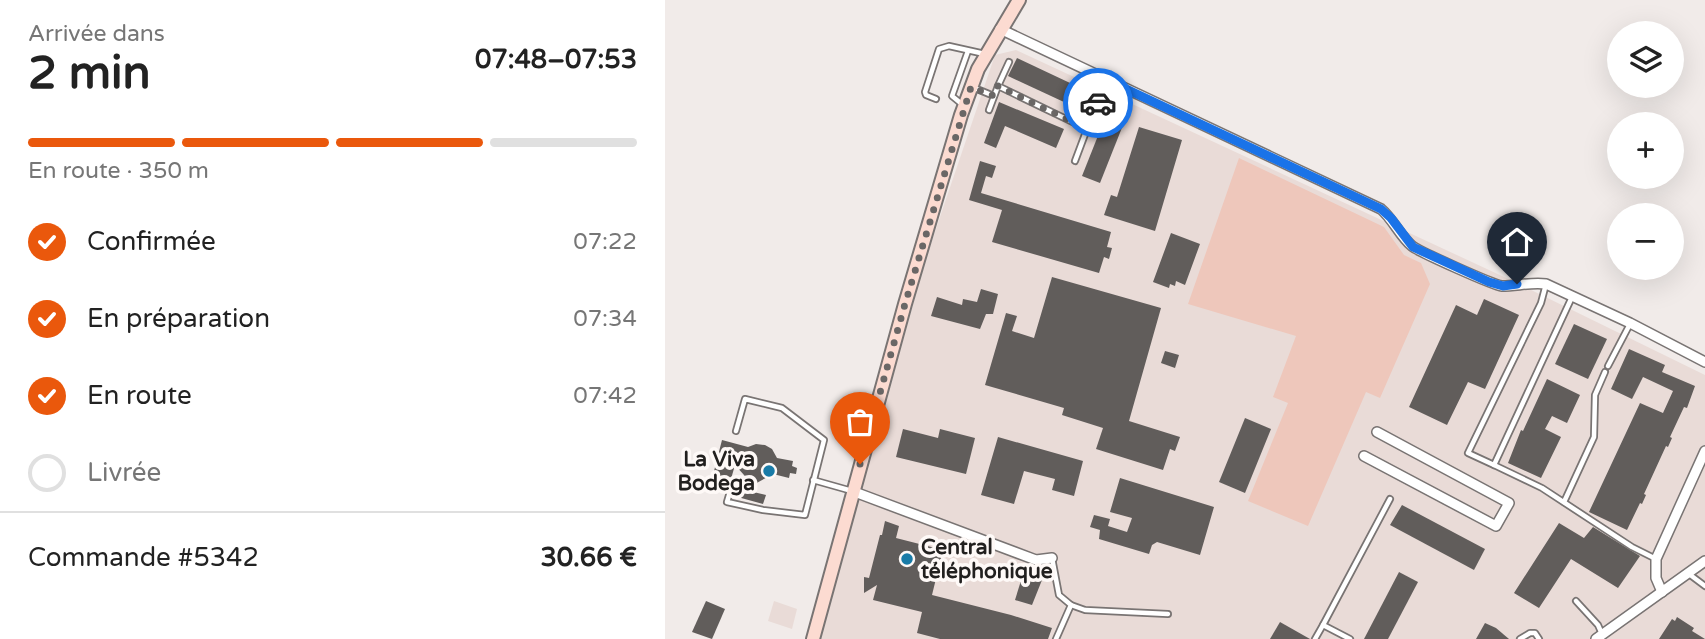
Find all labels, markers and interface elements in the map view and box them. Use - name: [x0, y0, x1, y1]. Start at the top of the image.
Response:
- text: Arrivée dans: [28, 20, 165, 48]
- map controls: [1607, 21, 1684, 280]
- button: layers: [1607, 21, 1684, 98]
- text: 07:48–07:53: [475, 44, 637, 75]
- text: 2 min: [28, 46, 151, 101]
- courier: [1063, 68, 1133, 138]
- icon: car: [1079, 84, 1117, 122]
- button: +: [1607, 112, 1684, 189]
- text: En route · 350 m: [28, 157, 209, 185]
- button: −: [1607, 203, 1684, 280]
- pin: [1487, 212, 1547, 284]
- icon: check: [28, 223, 66, 261]
- icon: home: [1498, 223, 1536, 261]
- text: Confirmée: [87, 226, 216, 257]
- text: 07:22: [573, 228, 637, 256]
- icon: check: [28, 300, 66, 338]
- text: En préparation: [87, 303, 270, 334]
- text: 07:34: [573, 305, 637, 333]
- icon: check: [28, 377, 66, 415]
- text: En route: [87, 380, 192, 411]
- text: 07:42: [573, 382, 637, 410]
- pin: [830, 392, 890, 464]
- icon: bag: [841, 403, 879, 441]
- place label: La Viva Bodega: [678, 447, 755, 496]
- text: Livrée: [87, 457, 161, 488]
- marker: La Viva Bodega: [761, 463, 777, 479]
- place label: Central téléphonique: [921, 535, 1053, 584]
- text: Commande #5342: [28, 542, 259, 573]
- text: 30.66 €: [540, 542, 637, 573]
- marker: Central téléphonique: [899, 551, 915, 567]

